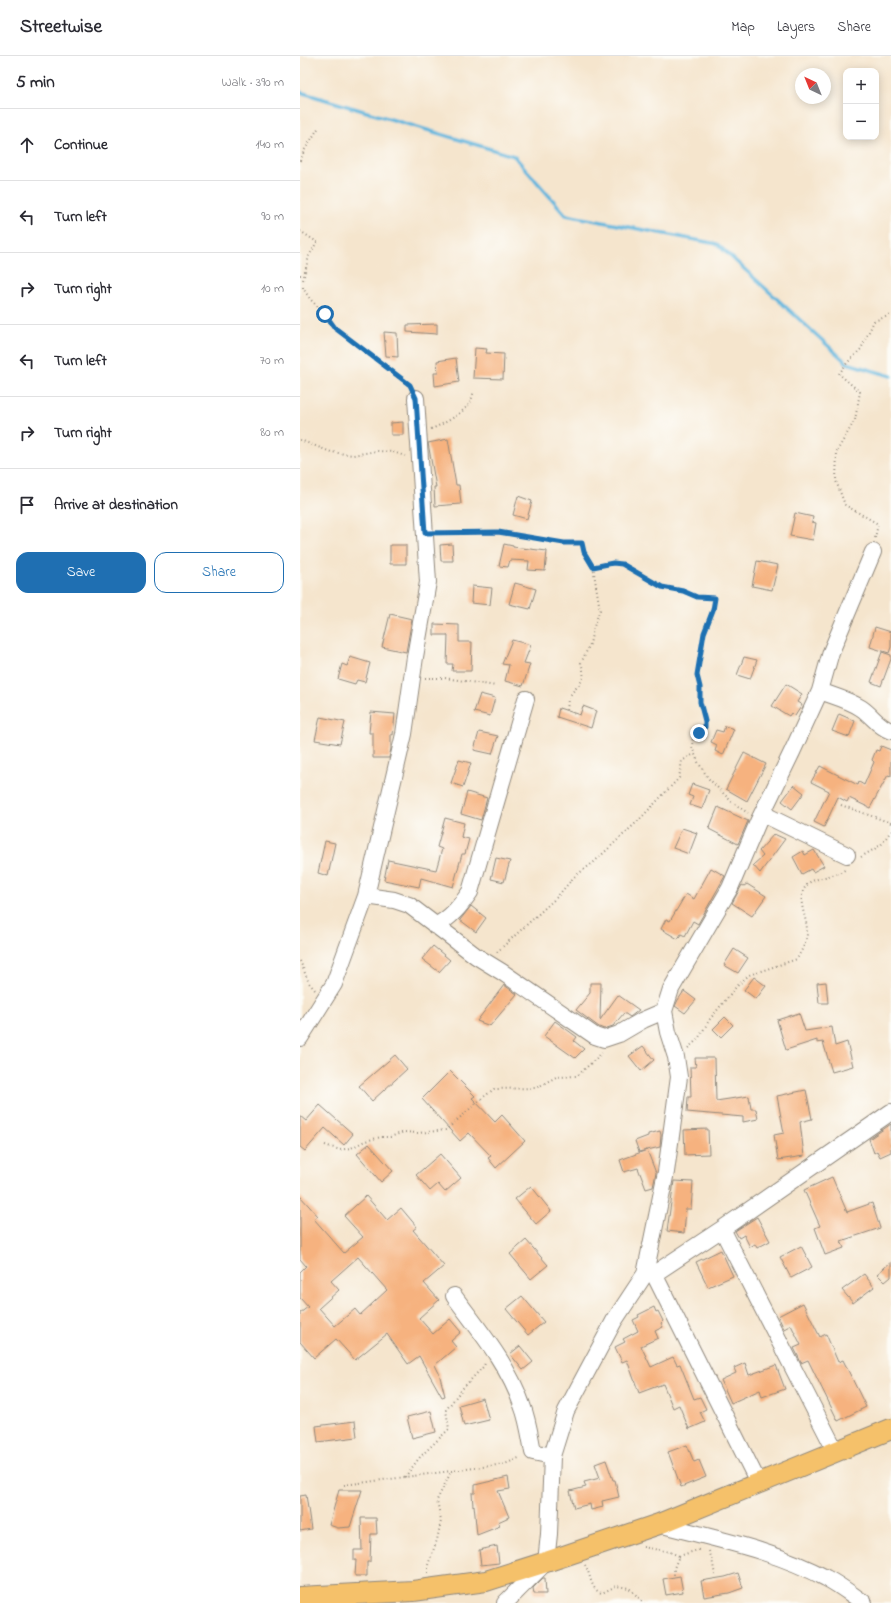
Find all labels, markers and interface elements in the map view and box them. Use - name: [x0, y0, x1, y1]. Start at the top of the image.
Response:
- text: Streetwise: [20, 14, 102, 41]
- text: Map: [731, 17, 755, 38]
- text: Layers: [777, 17, 815, 38]
- text: Share: [837, 17, 871, 38]
- north arrow: [795, 68, 831, 104]
- map controls: [843, 68, 879, 140]
- button: +: [843, 68, 879, 104]
- text: 5 min: [16, 70, 55, 95]
- text: Walk · 390 m: [222, 73, 284, 92]
- button: −: [843, 104, 879, 140]
- icon: ahead: [16, 134, 38, 156]
- text: Continue: [54, 134, 108, 156]
- text: 140 m: [256, 135, 284, 154]
- icon: left: [16, 206, 38, 228]
- text: Turn left: [54, 206, 107, 228]
- text: 90 m: [261, 207, 284, 226]
- icon: right: [16, 278, 38, 300]
- text: Turn right: [54, 278, 112, 300]
- text: 10 m: [261, 279, 284, 298]
- route start: [316, 305, 334, 323]
- icon: left: [16, 350, 38, 372]
- text: Turn left: [54, 350, 107, 372]
- text: 70 m: [260, 351, 284, 370]
- icon: right: [16, 422, 38, 444]
- text: Turn right: [54, 422, 112, 444]
- text: 80 m: [260, 423, 284, 442]
- icon: arrive: [16, 494, 38, 516]
- text: Arrive at destination: [54, 494, 178, 516]
- button: Save: [16, 552, 146, 593]
- button: Share: [154, 552, 284, 593]
- route end: [690, 724, 708, 742]

